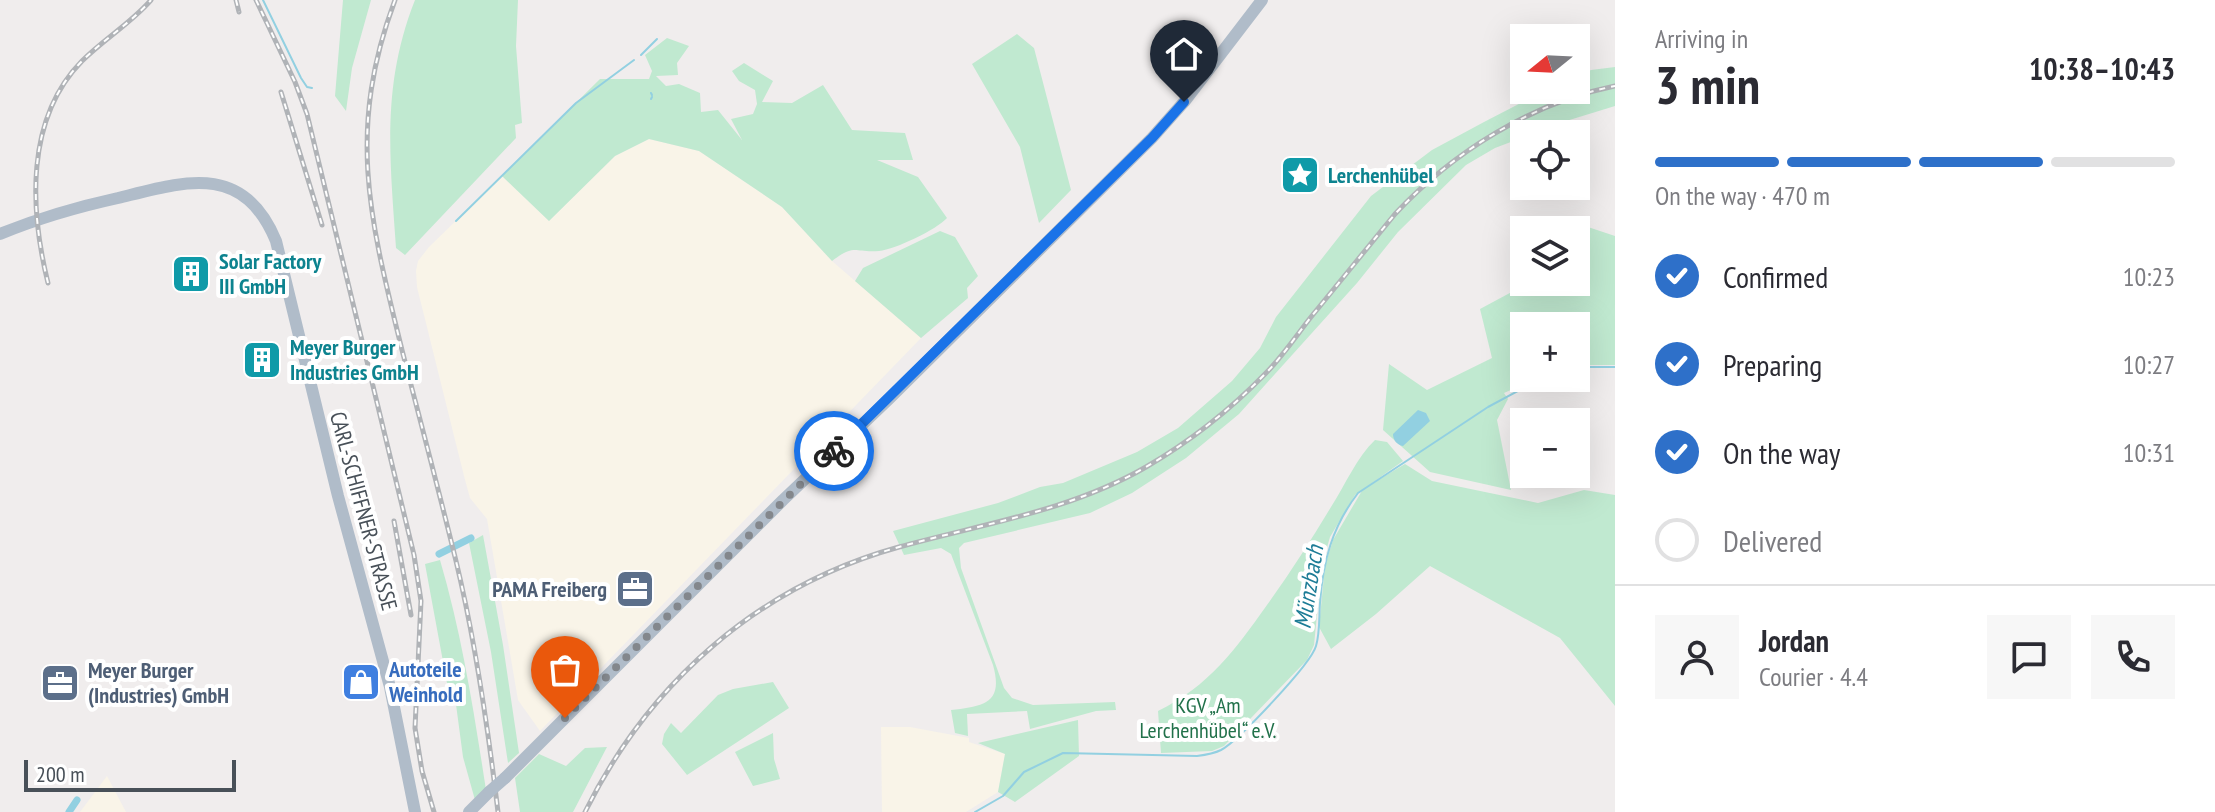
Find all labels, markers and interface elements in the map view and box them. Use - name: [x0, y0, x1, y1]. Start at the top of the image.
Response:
- pin: [1150, 20, 1218, 102]
- text: Arriving in: [1655, 22, 1748, 55]
- north arrow: [1510, 24, 1590, 104]
- map controls: [1510, 24, 1590, 488]
- icon: home: [1162, 32, 1206, 76]
- text: 10:38–10:43: [2029, 49, 2175, 88]
- text: 3 min: [1655, 51, 1760, 118]
- button: locate: [1510, 120, 1590, 200]
- place icon: Lerchenhübel: [1279, 154, 1321, 196]
- place label: Lerchenhübel: [1328, 161, 1434, 189]
- text: On the way · 470 m: [1655, 179, 1830, 212]
- button: layers: [1510, 216, 1590, 296]
- place label: Solar Factory III GmbH: [219, 247, 322, 300]
- building icon: Solar Factory III GmbH: [170, 253, 212, 295]
- icon: check: [1655, 254, 1699, 298]
- text: Confirmed: [1723, 257, 1828, 296]
- text: 10:23: [2123, 260, 2175, 293]
- button: +: [1510, 312, 1590, 392]
- place label: Meyer Burger Industries GmbH: [290, 333, 419, 386]
- building icon: Meyer Burger Industries GmbH: [241, 339, 283, 381]
- icon: check: [1655, 342, 1699, 386]
- text: Preparing: [1723, 345, 1822, 384]
- text: 10:27: [2123, 348, 2175, 381]
- street label: CARL-SCHIFFNER-STRASSE: [324, 408, 404, 614]
- button: −: [1510, 408, 1590, 488]
- courier: [794, 411, 874, 491]
- icon: bike: [812, 429, 856, 473]
- icon: check: [1655, 430, 1699, 474]
- text: On the way: [1723, 433, 1840, 472]
- text: 10:31: [2123, 436, 2175, 469]
- text: Delivered: [1723, 521, 1822, 560]
- water label: Münzbach: [1287, 542, 1331, 631]
- office icon: PAMA Freiberg: [614, 568, 656, 610]
- place label: PAMA Freiberg: [492, 575, 607, 603]
- button: person: [1655, 615, 1739, 699]
- button: chat: [1987, 615, 2071, 699]
- button: phone: [2091, 615, 2175, 699]
- text: Jordan: [1759, 621, 1829, 660]
- pin: [531, 636, 599, 718]
- icon: bag: [543, 648, 587, 692]
- place label: Autoteile Weinhold: [388, 655, 463, 708]
- place label: Meyer Burger (Industries) GmbH: [88, 656, 229, 709]
- text: Courier · 4.4: [1759, 660, 1868, 693]
- shop icon: Autoteile Weinhold: [340, 661, 382, 703]
- office icon: Meyer Burger (Industries) GmbH: [39, 662, 81, 704]
- park label: KGV „Am Lerchenhübel“ e.V.: [1139, 691, 1277, 744]
- scale bar: [24, 756, 236, 792]
- text: 200 m: [36, 760, 85, 788]

